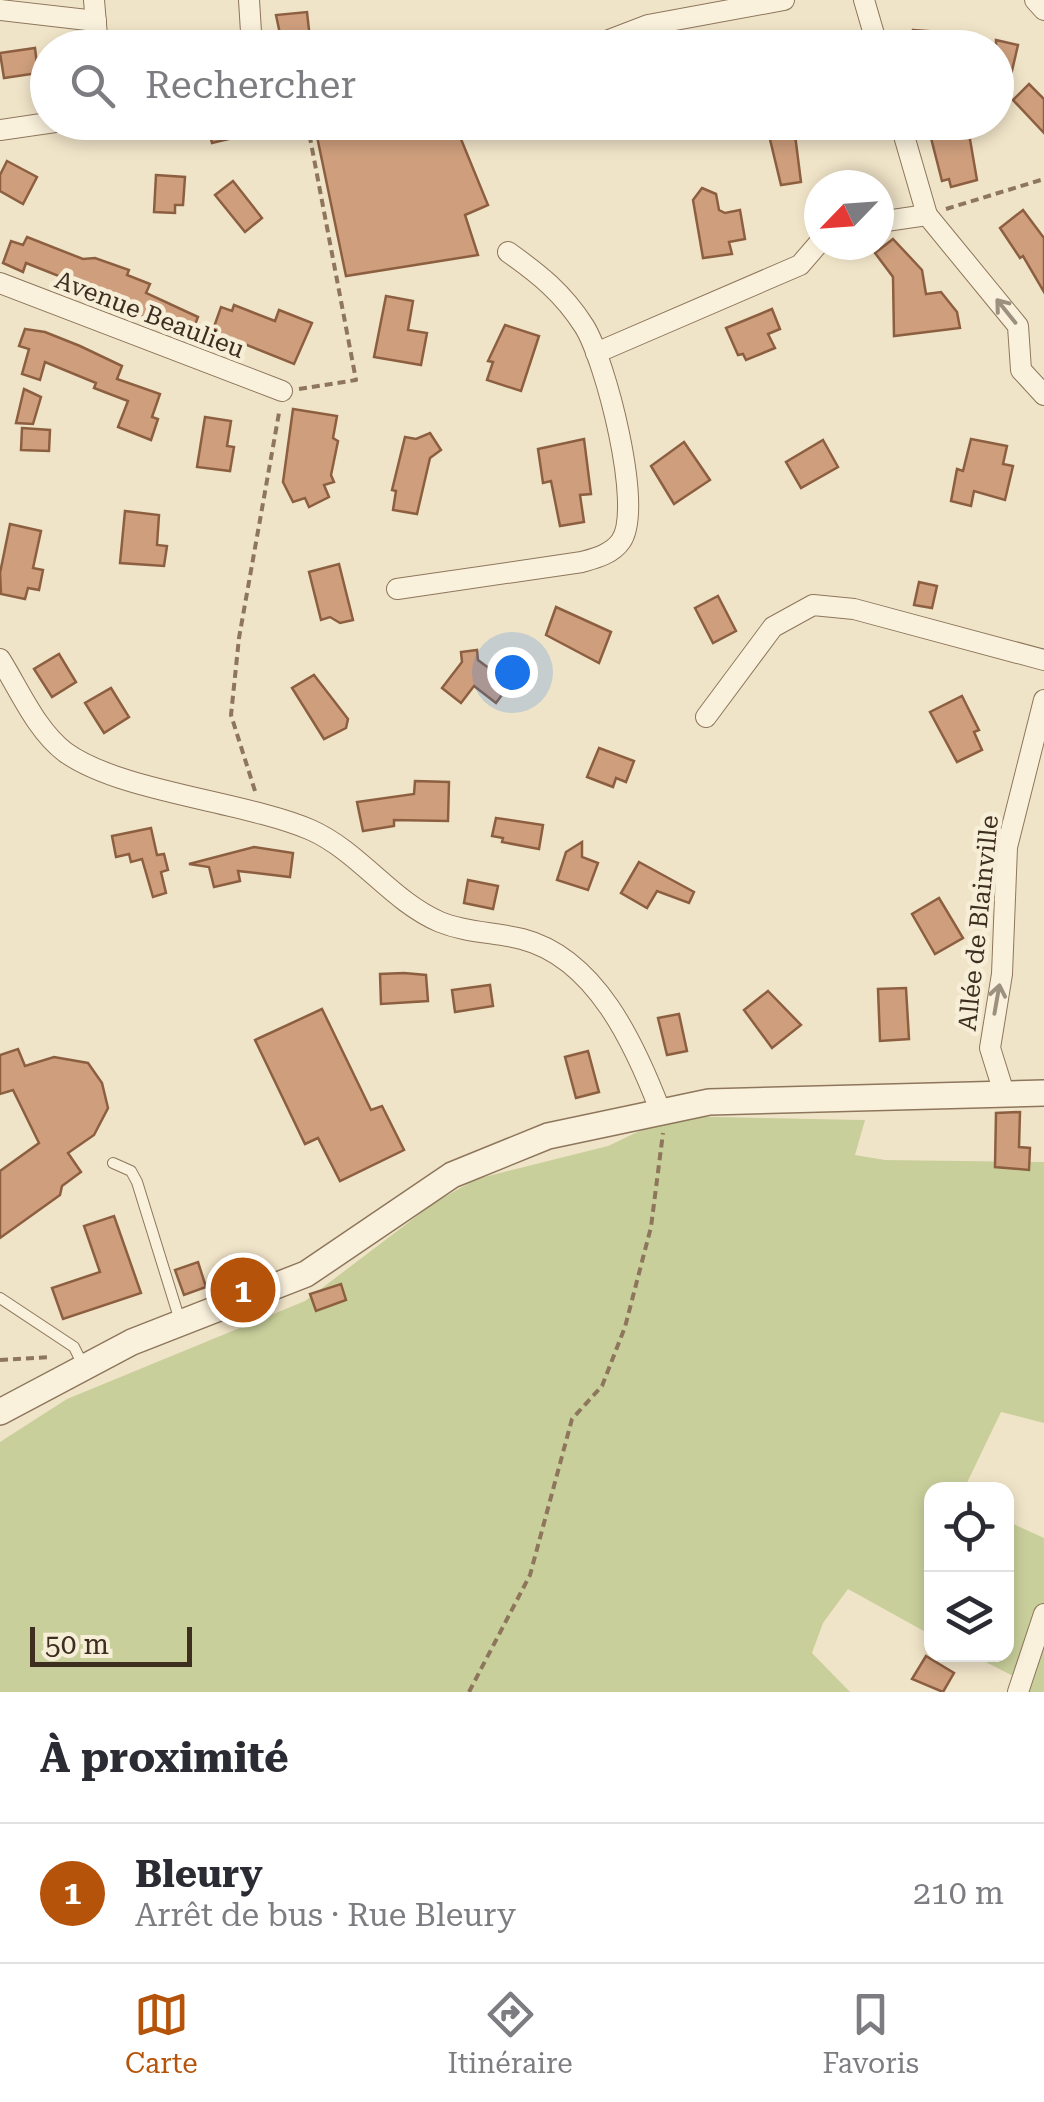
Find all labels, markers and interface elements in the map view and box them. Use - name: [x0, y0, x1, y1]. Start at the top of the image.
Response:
- search box: [30, 30, 1014, 140]
- icon: search: [65, 58, 120, 113]
- text: Rechercher: [145, 63, 356, 107]
- north arrow: [804, 170, 894, 260]
- street label: Avenue Beaulieu: [51, 265, 249, 364]
- one-way arrow: [995, 299, 1017, 325]
- your location: [487, 647, 538, 698]
- street label: Allée de Blainville: [953, 814, 1004, 1032]
- one-way arrow: [989, 983, 1007, 1016]
- pin: 1: [210, 1252, 276, 1328]
- map controls: [924, 1482, 1014, 1662]
- button: locate: [924, 1482, 1014, 1572]
- button: layers: [924, 1572, 1014, 1662]
- scale bar: [30, 1622, 192, 1666]
- text: 50 m: [45, 1628, 109, 1661]
- text: À proximité: [40, 1733, 289, 1782]
- text: Bleury: [135, 1852, 263, 1896]
- text: 1: [64, 1874, 81, 1912]
- text: 210 m: [913, 1874, 1004, 1912]
- text: Arrêt de bus · Rue Bleury: [135, 1896, 516, 1934]
- tab: Carte: [125, 1987, 198, 2080]
- tab: Itinéraire: [447, 1987, 573, 2080]
- tab: Favoris: [822, 1987, 919, 2080]

